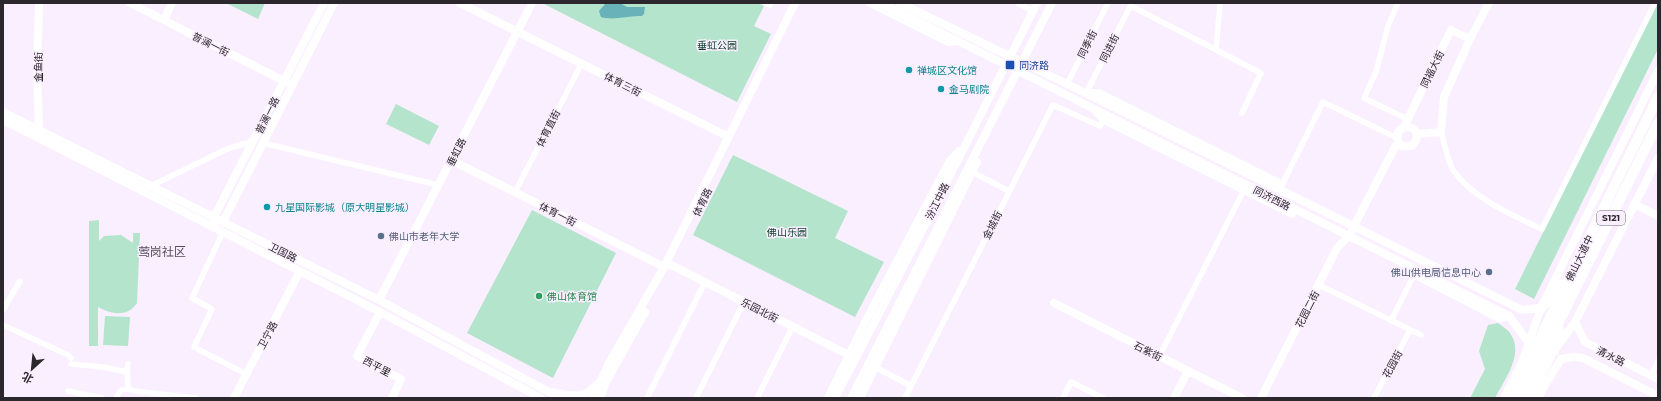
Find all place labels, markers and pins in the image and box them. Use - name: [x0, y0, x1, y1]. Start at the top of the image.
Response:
- marker: 同济路: [1004, 59, 1016, 71]
- place label: 同济路: [1019, 59, 1049, 72]
- place label: 禅城区文化馆: [917, 64, 977, 77]
- marker: 禅城区文化馆: [904, 65, 914, 75]
- place label: 金马剧院: [949, 83, 989, 96]
- marker: 金马剧院: [936, 84, 946, 94]
- place label: 九星国际影城（原大明星影城）: [275, 201, 415, 214]
- marker: 九星国际影城（原大明星影城）: [262, 202, 272, 212]
- place label: 佛山市老年大学: [388, 230, 459, 243]
- marker: 佛山市老年大学: [376, 231, 386, 241]
- place label: 佛山供电局信息中心: [1390, 266, 1481, 279]
- marker: 佛山供电局信息中心: [1484, 267, 1494, 277]
- place label: 佛山体育馆: [546, 290, 597, 303]
- marker: 佛山体育馆: [534, 291, 544, 301]

